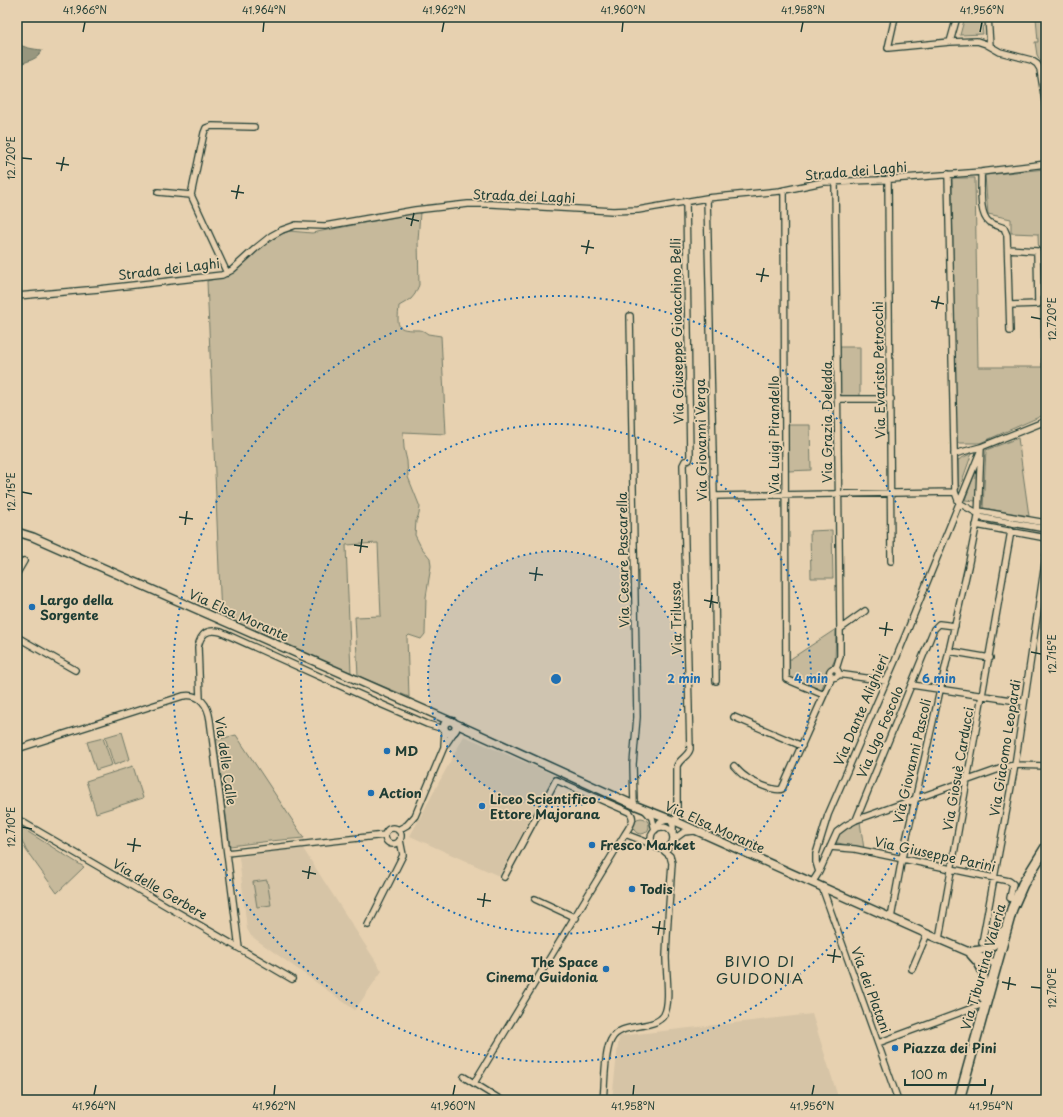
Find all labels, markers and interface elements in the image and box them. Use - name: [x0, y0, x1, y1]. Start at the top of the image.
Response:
- text: 41.966°N: [63, 2, 107, 17]
- text: 41.964°N: [242, 2, 286, 17]
- text: 41.962°N: [422, 2, 466, 17]
- text: 41.960°N: [600, 2, 646, 17]
- text: 41.958°N: [781, 2, 825, 17]
- text: 41.956°N: [960, 2, 1004, 17]
- text: 12.720°E: [3, 136, 18, 180]
- street label: Strada dei Laghi: [804, 157, 908, 184]
- street label: Strada dei Laghi: [472, 184, 576, 207]
- street label: Via Giuseppe Gioacchino Belli: [665, 238, 688, 424]
- street label: Strada dei Laghi: [117, 253, 221, 284]
- text: 12.720°E: [1044, 297, 1059, 341]
- street label: Via Evaristo Petrocchi: [868, 301, 889, 439]
- street label: Via Grazia Deledda: [817, 360, 836, 483]
- street label: Via Luigi Pirandello: [764, 376, 783, 494]
- street label: Via Giovanni Verga: [690, 378, 711, 501]
- text: 12.715°E: [3, 472, 18, 512]
- street label: Via Cesare Pascarella: [612, 491, 633, 628]
- street label: Via Trilussa: [665, 580, 686, 655]
- street label: Via Elsa Morante: [186, 584, 292, 645]
- place label: Largo della Sorgente: [40, 590, 114, 624]
- marker: Largo della Sorgente: [27, 602, 37, 612]
- text: 12.715°E: [1044, 634, 1059, 674]
- street label: Via Dante Alighieri: [828, 651, 893, 769]
- text: 2 min: [667, 669, 701, 687]
- text: 4 min: [794, 669, 828, 687]
- text: 6 min: [922, 669, 956, 687]
- centre of rings: [549, 672, 563, 686]
- street label: Via Giacomo Leopardi: [984, 678, 1025, 818]
- street label: Via Ugo Foscolo: [852, 683, 908, 781]
- street label: Via Giovanni Pascoli: [888, 696, 935, 825]
- street label: Via Giosuè Carducci: [937, 705, 978, 832]
- street label: Via delle Calle: [211, 716, 242, 806]
- place label: MD: [395, 741, 418, 760]
- marker: MD: [382, 746, 392, 756]
- place label: Action: [378, 783, 422, 802]
- marker: Action: [366, 788, 376, 798]
- place label: Liceo Scientifico Ettore Majorana: [490, 789, 601, 823]
- street label: Via Elsa Morante: [662, 796, 768, 857]
- marker: Liceo Scientifico Ettore Majorana: [477, 801, 487, 811]
- text: 12.710°E: [3, 807, 18, 847]
- street label: Via Giuseppe Parini: [873, 831, 998, 876]
- place label: Fresco Market: [600, 835, 695, 854]
- marker: Fresco Market: [587, 840, 597, 850]
- street label: Via delle Gerbere: [109, 854, 211, 924]
- place label: Todis: [640, 879, 673, 898]
- marker: Todis: [627, 884, 637, 894]
- street label: Via Tiburtina Valeria: [955, 901, 1010, 1032]
- street label: Via dei Platani: [847, 944, 896, 1036]
- district label: BIVIO DI GUIDONIA: [716, 949, 804, 989]
- place label: The Space Cinema Guidonia: [486, 952, 598, 986]
- marker: The Space Cinema Guidonia: [601, 964, 611, 974]
- text: 12.710°E: [1044, 968, 1059, 1008]
- place label: Piazza dei Pini: [903, 1038, 997, 1057]
- marker: Piazza dei Pini: [890, 1043, 900, 1053]
- scale bar: [905, 1061, 985, 1087]
- text: 100 m: [911, 1065, 948, 1083]
- text: 41.964°N: [72, 1098, 116, 1113]
- text: 41.962°N: [252, 1098, 296, 1113]
- text: 41.960°N: [430, 1098, 476, 1113]
- text: 41.958°N: [611, 1098, 655, 1113]
- text: 41.956°N: [790, 1098, 834, 1113]
- text: 41.954°N: [969, 1098, 1013, 1113]

